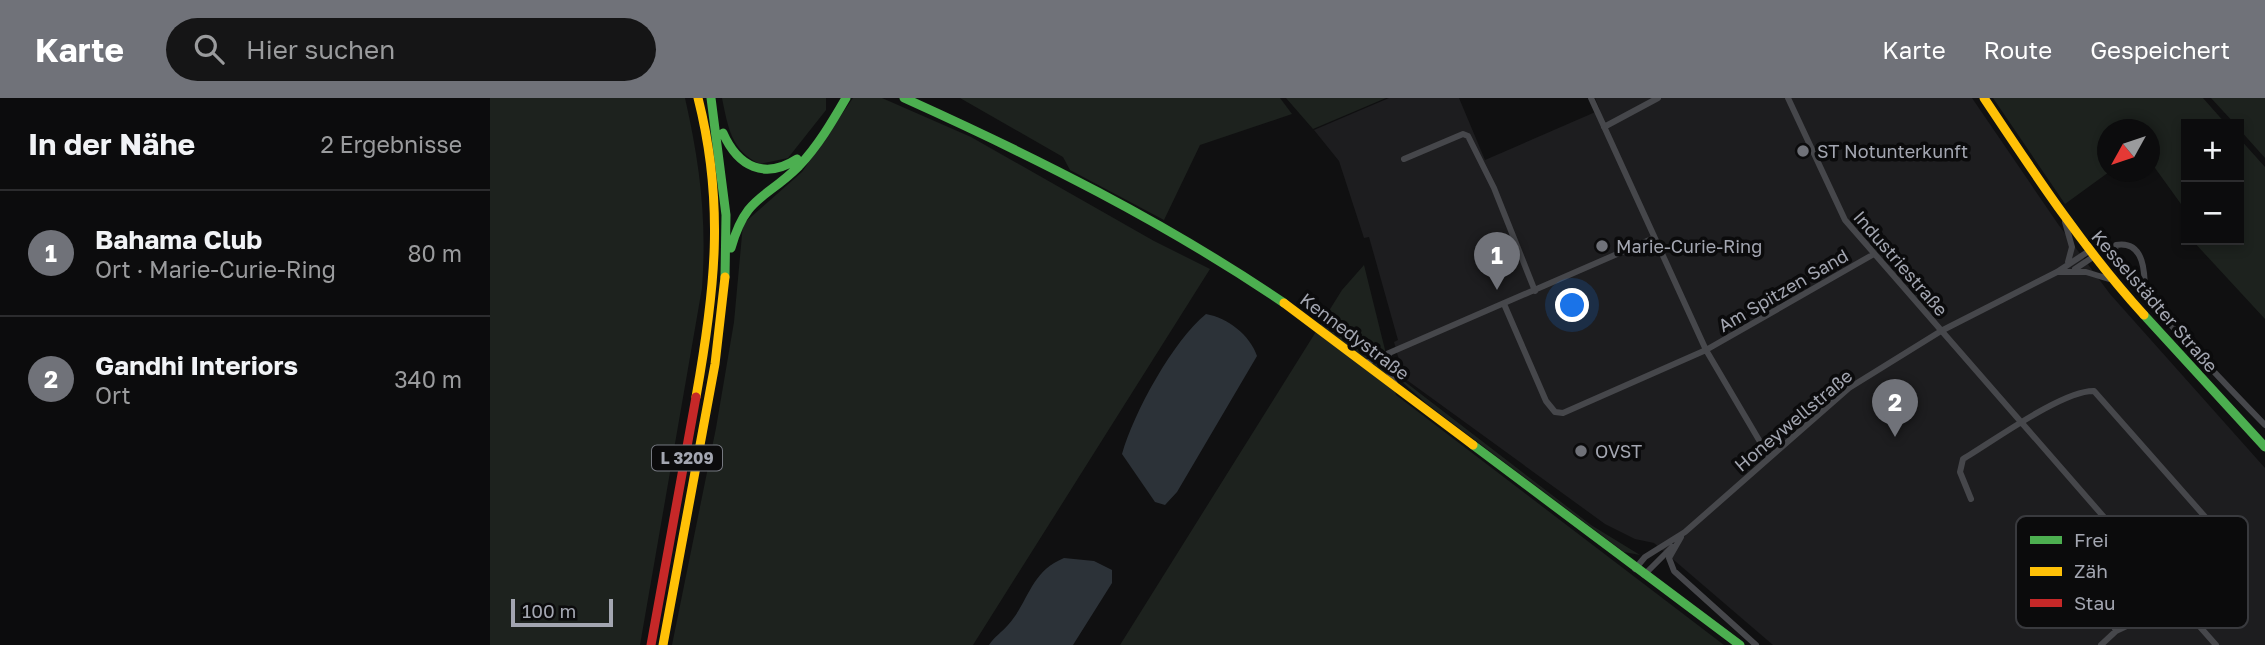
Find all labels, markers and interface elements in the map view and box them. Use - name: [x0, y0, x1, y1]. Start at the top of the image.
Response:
- search box: [166, 18, 656, 81]
- text: Karte: [35, 30, 124, 69]
- icon: search: [190, 30, 228, 68]
- text: Hier suchen: [246, 34, 395, 65]
- text: Karte: [1882, 35, 1946, 64]
- text: Route: [1984, 35, 2052, 64]
- text: Gespeichert: [2090, 35, 2230, 64]
- north arrow: [2097, 119, 2160, 182]
- map controls: [2181, 119, 2244, 245]
- button: +: [2181, 119, 2244, 182]
- text: In der Nähe: [28, 126, 195, 162]
- text: 2 Ergebnisse: [320, 130, 462, 158]
- place label: ST Notunterkunft: [1817, 140, 1968, 162]
- marker: ST Notunterkunft: [1795, 143, 1811, 159]
- button: −: [2181, 182, 2244, 245]
- street label: Industriestraße: [1849, 206, 1953, 320]
- text: Bahama Club: [95, 224, 262, 255]
- street label: Kesselstädter Straße: [2087, 225, 2223, 377]
- pin: 1: [1474, 232, 1520, 290]
- place label: Marie-Curie-Ring: [1616, 235, 1762, 257]
- marker: Marie-Curie-Ring: [1594, 238, 1610, 254]
- text: 1: [45, 239, 57, 267]
- text: 80 m: [408, 239, 462, 267]
- street label: Am Spitzen Sand: [1714, 244, 1852, 336]
- text: Ort · Marie-Curie-Ring: [95, 255, 336, 283]
- street label: Kennedystraße: [1296, 288, 1414, 384]
- your location: [1555, 288, 1589, 322]
- text: Gandhi Interiors: [95, 350, 298, 381]
- street label: Honeywellstraße: [1730, 364, 1856, 476]
- text: 2: [44, 365, 58, 393]
- text: 340 m: [394, 365, 462, 393]
- pin: 2: [1872, 379, 1918, 437]
- text: Ort: [95, 381, 131, 409]
- place label: OVST: [1595, 440, 1642, 462]
- marker: OVST: [1573, 443, 1589, 459]
- road number: L 3209: [652, 446, 722, 470]
- legend: [2016, 516, 2248, 628]
- text: Frei: [2074, 528, 2109, 551]
- text: Zäh: [2074, 559, 2108, 582]
- text: Stau: [2074, 591, 2116, 614]
- scale bar: [511, 596, 612, 628]
- text: 100 m: [522, 599, 576, 622]

